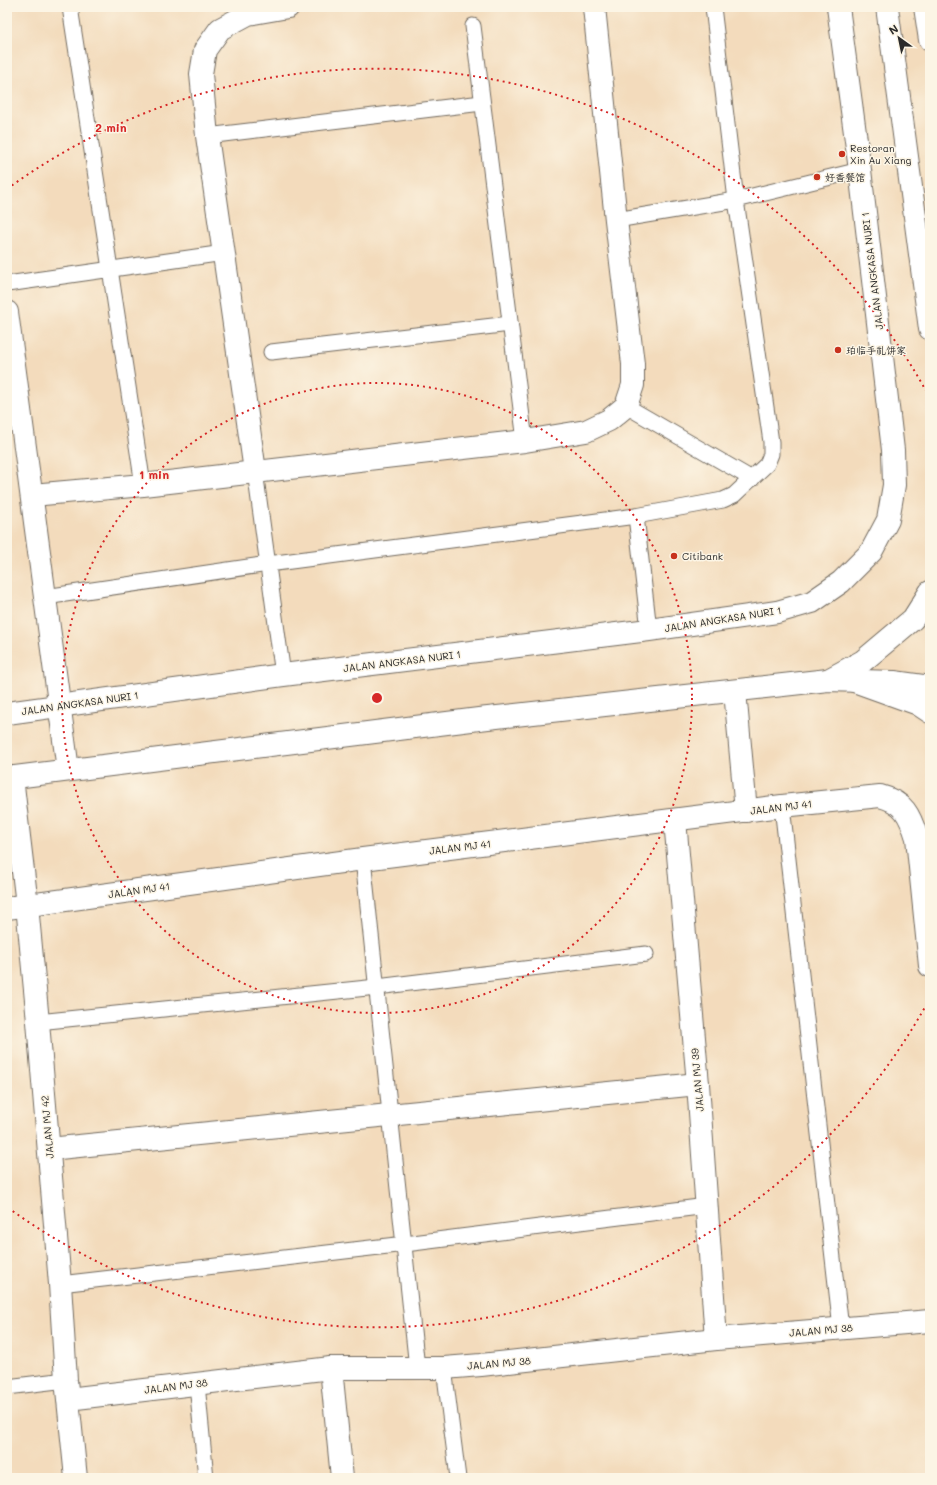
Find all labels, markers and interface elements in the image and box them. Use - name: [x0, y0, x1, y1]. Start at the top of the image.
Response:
- north arrow: [879, 18, 919, 58]
- text: N: [886, 21, 901, 38]
- text: 2 min: [95, 119, 127, 135]
- place label: Restoran Xin Au Xiang: [850, 141, 912, 167]
- marker: Restoran Xin Au Xiang: [837, 149, 847, 159]
- place label: 好香餐馆: [825, 170, 865, 184]
- marker: 好香餐馆: [812, 172, 822, 182]
- street label: JALAN ANGKASA NURI 1: [858, 212, 886, 330]
- place label: 珀临手礼饼家: [846, 343, 906, 357]
- marker: 珀临手礼饼家: [833, 345, 843, 355]
- text: 1 min: [139, 466, 169, 482]
- place label: Citibank: [682, 549, 723, 563]
- marker: Citibank: [669, 551, 679, 561]
- street label: JALAN ANGKASA NURI 1: [664, 603, 782, 635]
- street label: JALAN ANGKASA NURI 1: [343, 647, 461, 675]
- street label: JALAN ANGKASA NURI 1: [21, 688, 139, 718]
- centre of rings: [370, 691, 384, 705]
- street label: JALAN MJ 41: [749, 796, 813, 818]
- street label: JALAN MJ 41: [428, 836, 492, 858]
- street label: JALAN MJ 41: [107, 879, 171, 901]
- street label: JALAN MJ 39: [687, 1048, 707, 1112]
- street label: JALAN MJ 42: [37, 1095, 57, 1159]
- street label: JALAN MJ 38: [789, 1320, 853, 1340]
- street label: JALAN MJ 38: [467, 1353, 531, 1373]
- street label: JALAN MJ 38: [144, 1375, 208, 1397]

